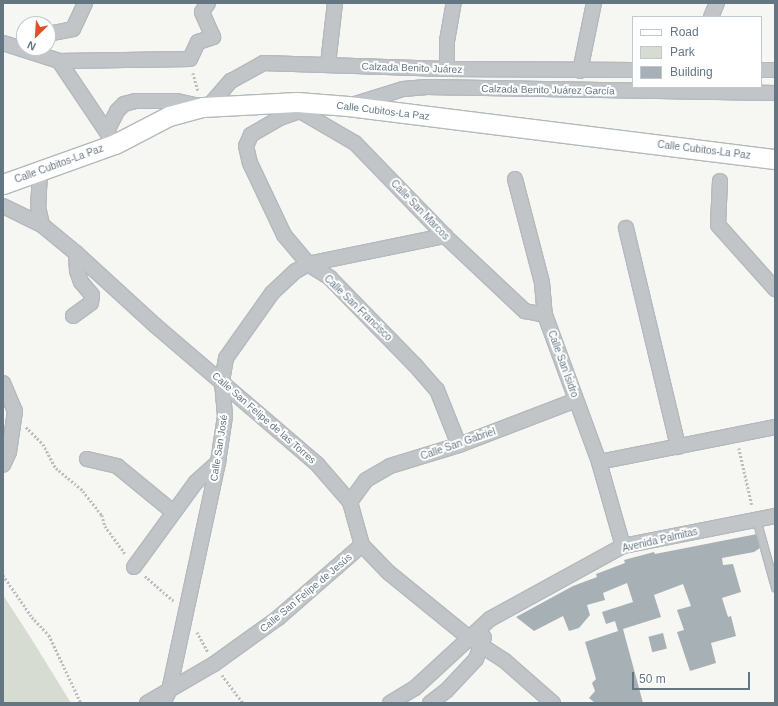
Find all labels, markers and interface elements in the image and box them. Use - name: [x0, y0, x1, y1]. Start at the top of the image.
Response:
- north arrow: [16, 16, 56, 56]
- legend: [632, 16, 762, 88]
- text: Road: [670, 25, 699, 39]
- text: N: [25, 39, 37, 53]
- text: Park: [670, 45, 695, 59]
- street label: Calzada Benito Juárez: [362, 60, 462, 76]
- text: Building: [670, 65, 713, 79]
- street label: Calzada Benito Juárez García: [481, 83, 615, 97]
- street label: Calle Cubitos-La Paz: [336, 99, 430, 123]
- street label: Calle Cubitos-La Paz: [657, 138, 751, 162]
- street label: Calle Cubitos-La Paz: [13, 142, 105, 186]
- street label: Calle San Marcos: [388, 177, 452, 243]
- street label: Calle San Francisco: [322, 273, 394, 343]
- street label: Calle San Isidro: [545, 329, 581, 399]
- street label: Calle San Felipe de las Torres: [210, 370, 318, 466]
- street label: Calle San José: [208, 414, 230, 482]
- street label: Calle San Gabriel: [419, 426, 497, 462]
- street label: Avenida Palmitas: [621, 525, 699, 555]
- street label: Calle San Felipe de Jesús: [258, 551, 354, 635]
- scale bar: [634, 664, 752, 690]
- text: 50 m: [639, 672, 666, 686]

